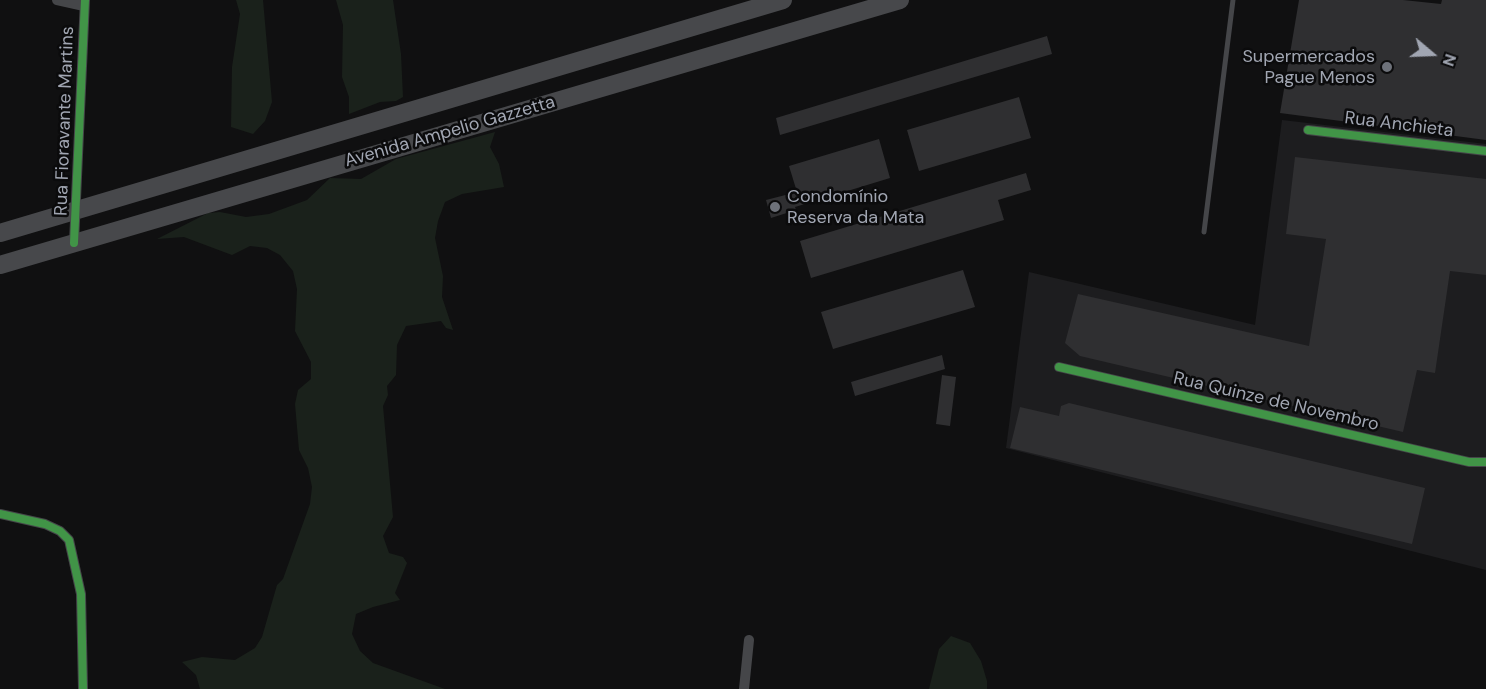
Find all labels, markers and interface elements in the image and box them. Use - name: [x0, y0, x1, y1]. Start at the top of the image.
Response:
- north arrow: [1402, 24, 1462, 84]
- street label: Rua Fioravante Martins: [51, 26, 79, 216]
- place label: Supermercados Pague Menos: [1242, 46, 1375, 88]
- text: N: [1438, 51, 1461, 69]
- marker: Supermercados Pague Menos: [1380, 60, 1394, 74]
- street label: Avenida Ampelio Gazzetta: [342, 92, 558, 172]
- street label: Rua Anchieta: [1343, 108, 1455, 142]
- place label: Condomínio Reserva da Mata: [787, 186, 924, 228]
- marker: Condomínio Reserva da Mata: [768, 200, 782, 214]
- street label: Rua Quinze de Novembro: [1171, 368, 1381, 436]

